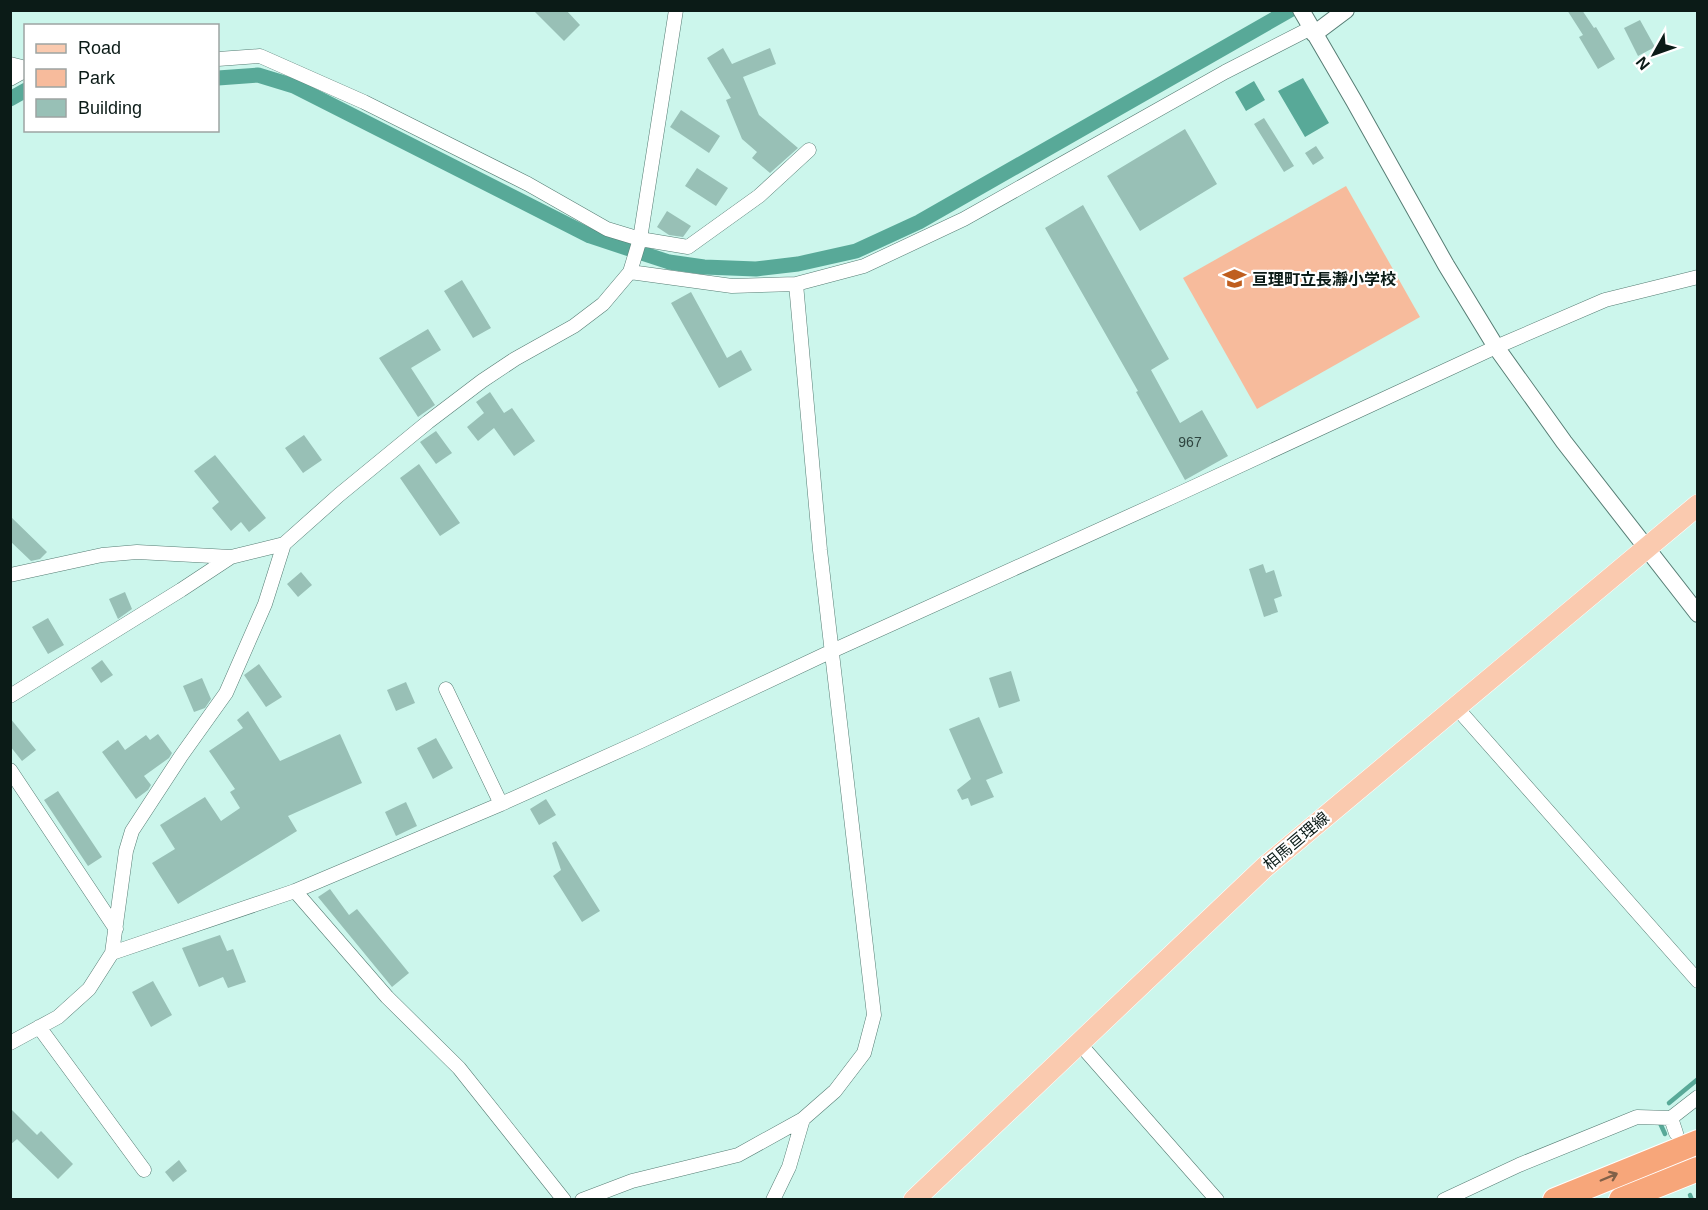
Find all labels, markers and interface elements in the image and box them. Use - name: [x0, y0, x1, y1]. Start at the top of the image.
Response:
- legend: [24, 24, 219, 132]
- north arrow: [1624, 24, 1684, 84]
- text: Road: [78, 38, 121, 58]
- text: N: [1633, 53, 1653, 73]
- text: Park: [78, 68, 116, 88]
- text: Building: [78, 98, 142, 118]
- school or university icon: 亘理町立長瀞小学校: [1221, 266, 1247, 292]
- place label: 亘理町立長瀞小学校: [1252, 271, 1396, 288]
- house number: 967: [1178, 434, 1202, 450]
- street label: 相馬亘理線: [1260, 809, 1332, 873]
- one-way arrow: [1599, 1171, 1617, 1182]

